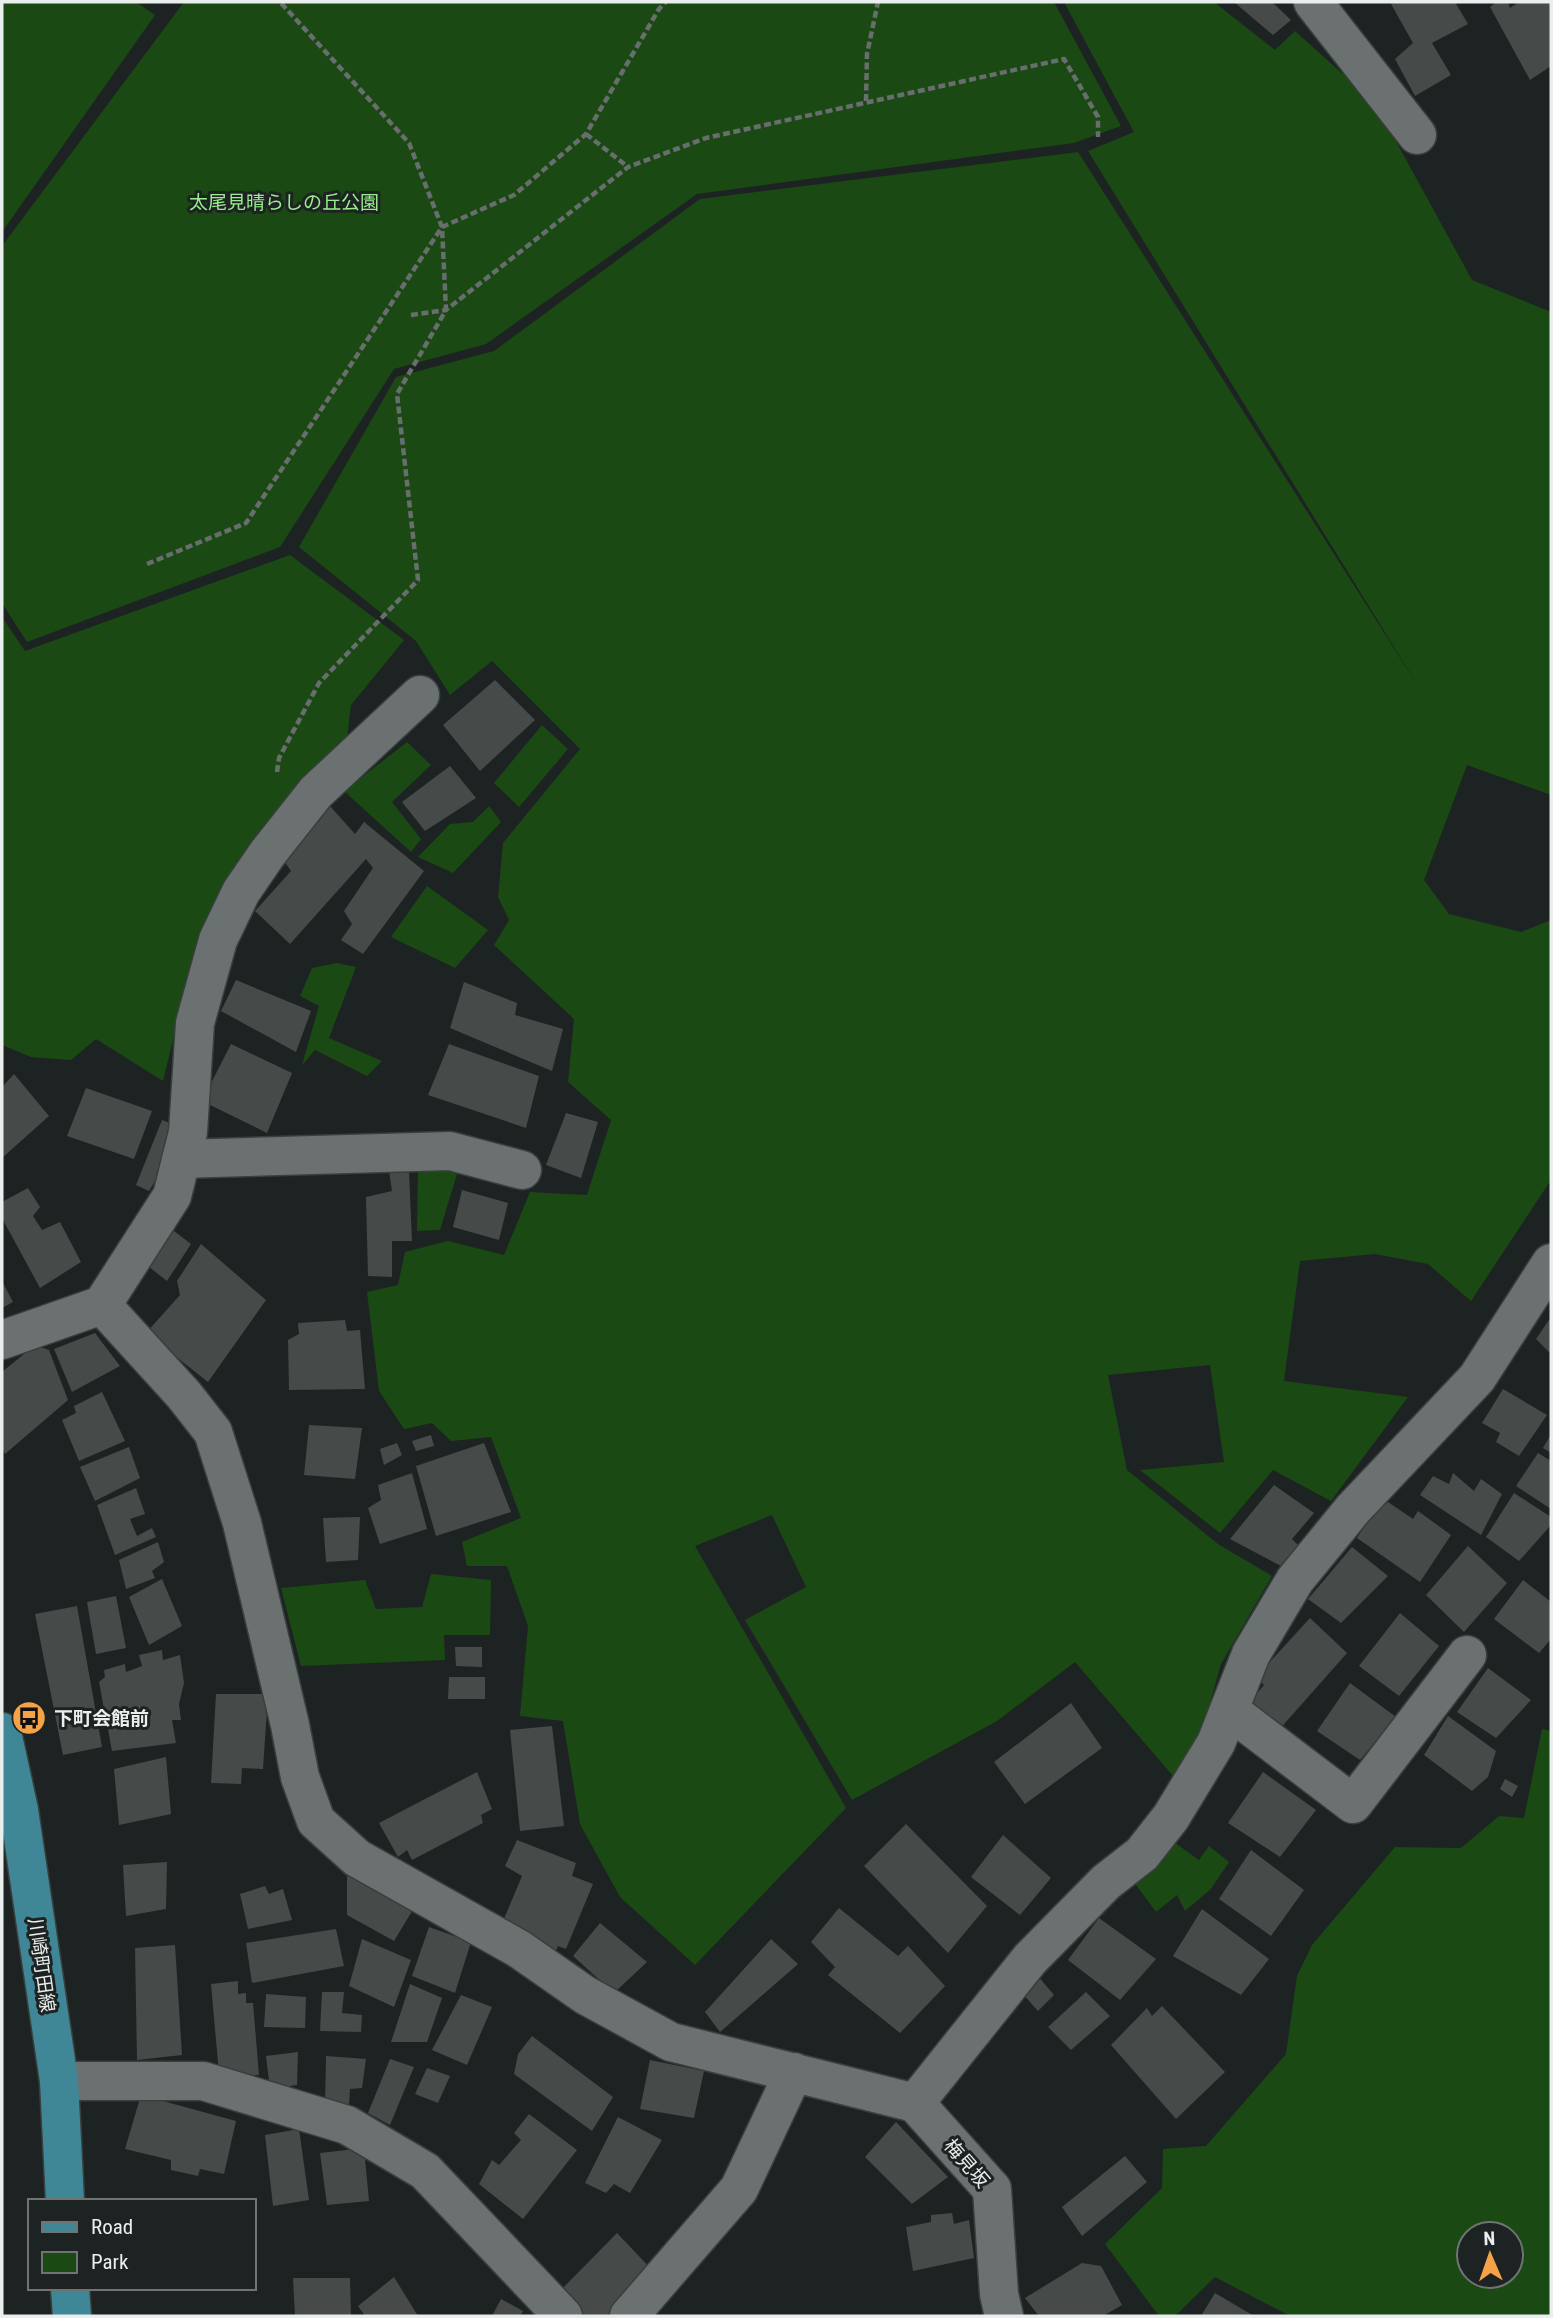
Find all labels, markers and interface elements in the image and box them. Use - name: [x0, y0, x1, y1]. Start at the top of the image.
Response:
- park label: 太尾見晴らしの丘公園: [189, 191, 379, 214]
- bus stop icon: 下町会館前: [10, 1699, 48, 1737]
- place label: 下町会館前: [54, 1707, 149, 1730]
- street label: 川崎町田線: [24, 1916, 60, 2014]
- street label: 梅見坂: [939, 2134, 994, 2192]
- legend: [28, 2199, 256, 2290]
- text: Road: [91, 2215, 133, 2239]
- north arrow: [1455, 2220, 1525, 2290]
- text: N: [1483, 2227, 1496, 2250]
- text: Park: [91, 2250, 129, 2274]

